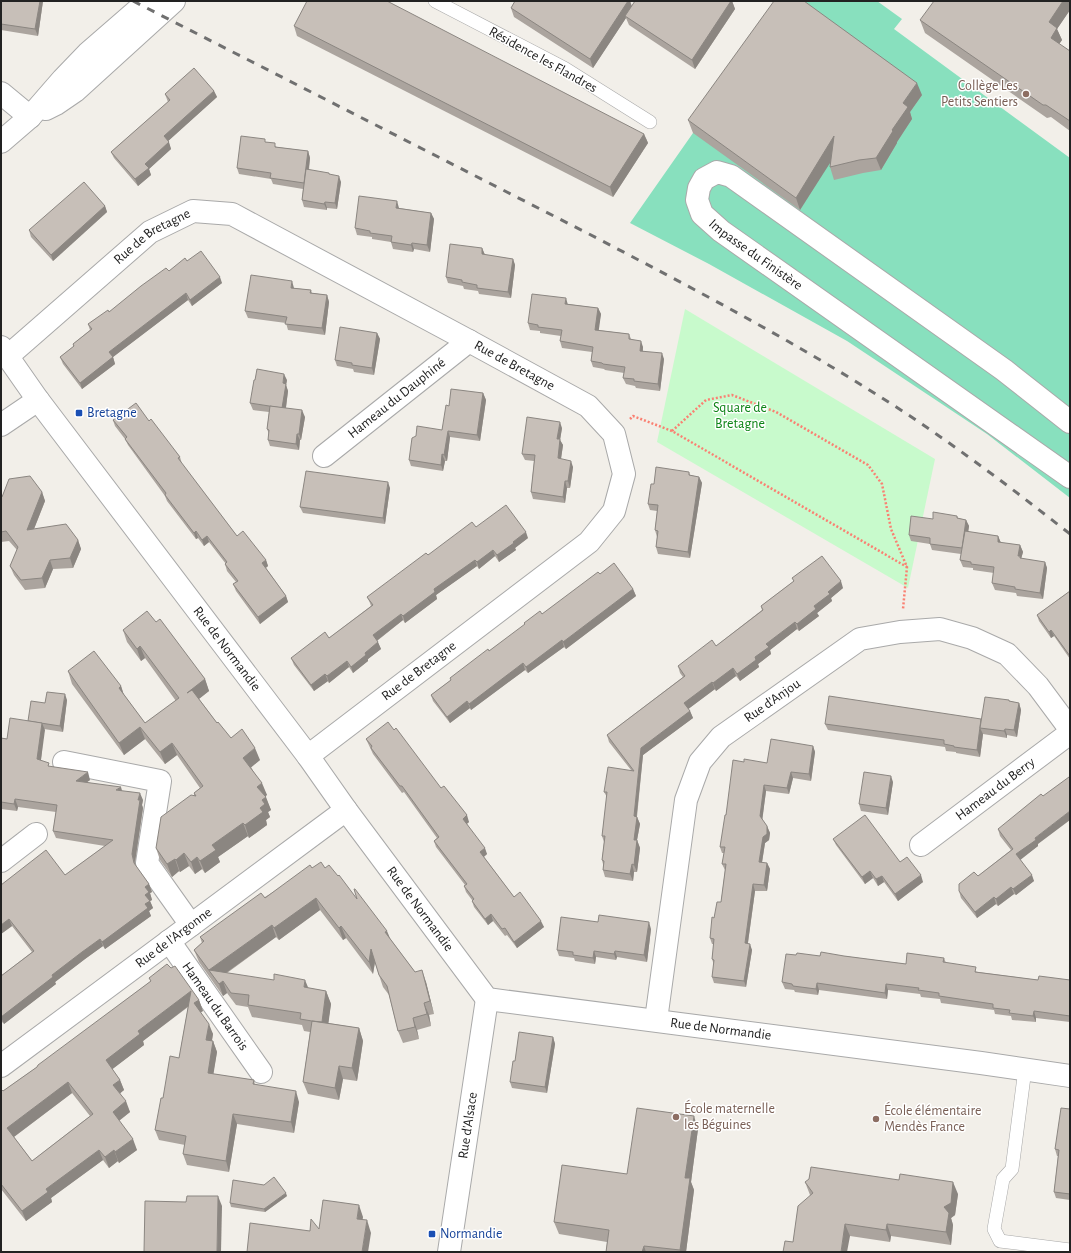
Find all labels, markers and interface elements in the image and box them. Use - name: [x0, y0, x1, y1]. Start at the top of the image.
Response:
- street label: Résidence les Flandres: [487, 24, 599, 96]
- place label: Collège Les Petits Sentiers: [941, 79, 1018, 109]
- marker: Collège Les Petits Sentiers: [1021, 89, 1031, 99]
- street label: Rue de Bretagne: [111, 206, 193, 267]
- street label: Impasse du Finistère: [706, 217, 805, 293]
- street label: Rue de Bretagne: [472, 338, 557, 393]
- street label: Hameau du Dauphiné: [345, 355, 448, 441]
- park label: Square de Bretagne: [713, 401, 767, 431]
- place label: Bretagne: [87, 406, 137, 420]
- marker: Bretagne: [74, 408, 84, 418]
- street label: Rue de Normandie: [190, 604, 263, 694]
- street label: Rue de Bretagne: [379, 639, 459, 703]
- street label: Rue d'Anjou: [742, 676, 803, 725]
- street label: Hameau du Berry: [953, 755, 1038, 823]
- street label: Rue de Normandie: [384, 864, 456, 954]
- street label: Rue de l'Argonne: [133, 905, 214, 971]
- street label: Hameau du Barrois: [179, 960, 251, 1053]
- street label: Rue de Normandie: [669, 1016, 772, 1043]
- street label: Rue d'Alsace: [456, 1091, 480, 1160]
- place label: École maternelle les Béguines: [684, 1099, 775, 1132]
- place label: École élémentaire Mendès France: [884, 1101, 981, 1134]
- marker: École maternelle les Béguines: [671, 1112, 681, 1122]
- marker: École élémentaire Mendès France: [871, 1114, 881, 1124]
- place label: Normandie: [440, 1227, 502, 1241]
- marker: Normandie: [427, 1229, 437, 1239]

